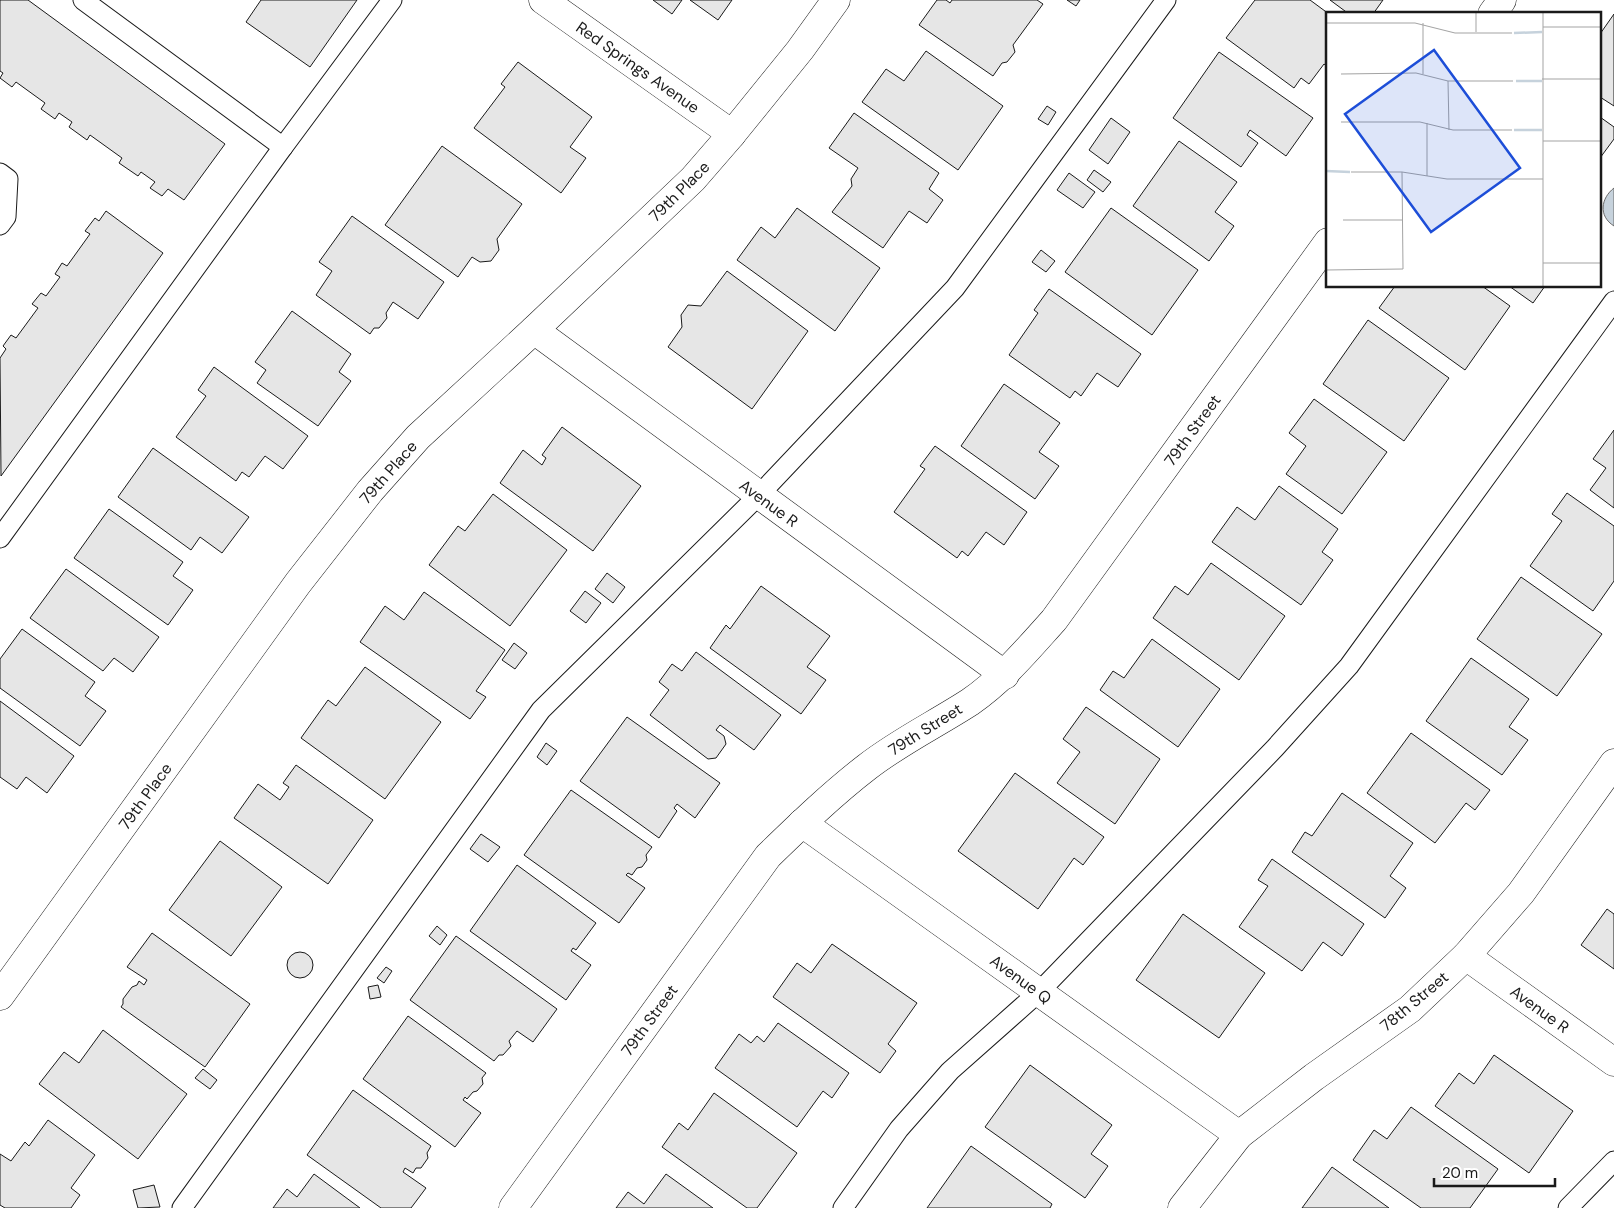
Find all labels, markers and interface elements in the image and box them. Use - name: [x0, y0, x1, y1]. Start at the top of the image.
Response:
- inset map: [1326, 12, 1602, 288]
- street label: Red Springs Avenue: [572, 17, 704, 118]
- street label: 79th Place: [644, 156, 714, 226]
- street label: 79th Street: [1159, 390, 1225, 470]
- street label: 79th Place: [355, 436, 422, 509]
- street label: Avenue R: [735, 475, 802, 532]
- street label: 79th Street: [884, 698, 966, 760]
- street label: 79th Place: [114, 759, 177, 834]
- street label: Avenue Q: [986, 950, 1056, 1009]
- street label: 78th Street: [1376, 967, 1453, 1036]
- street label: 79th Street: [616, 980, 682, 1060]
- street label: Avenue R: [1506, 981, 1573, 1038]
- scale bar: [1434, 1156, 1555, 1188]
- text: 20 m: [1442, 1163, 1478, 1183]

